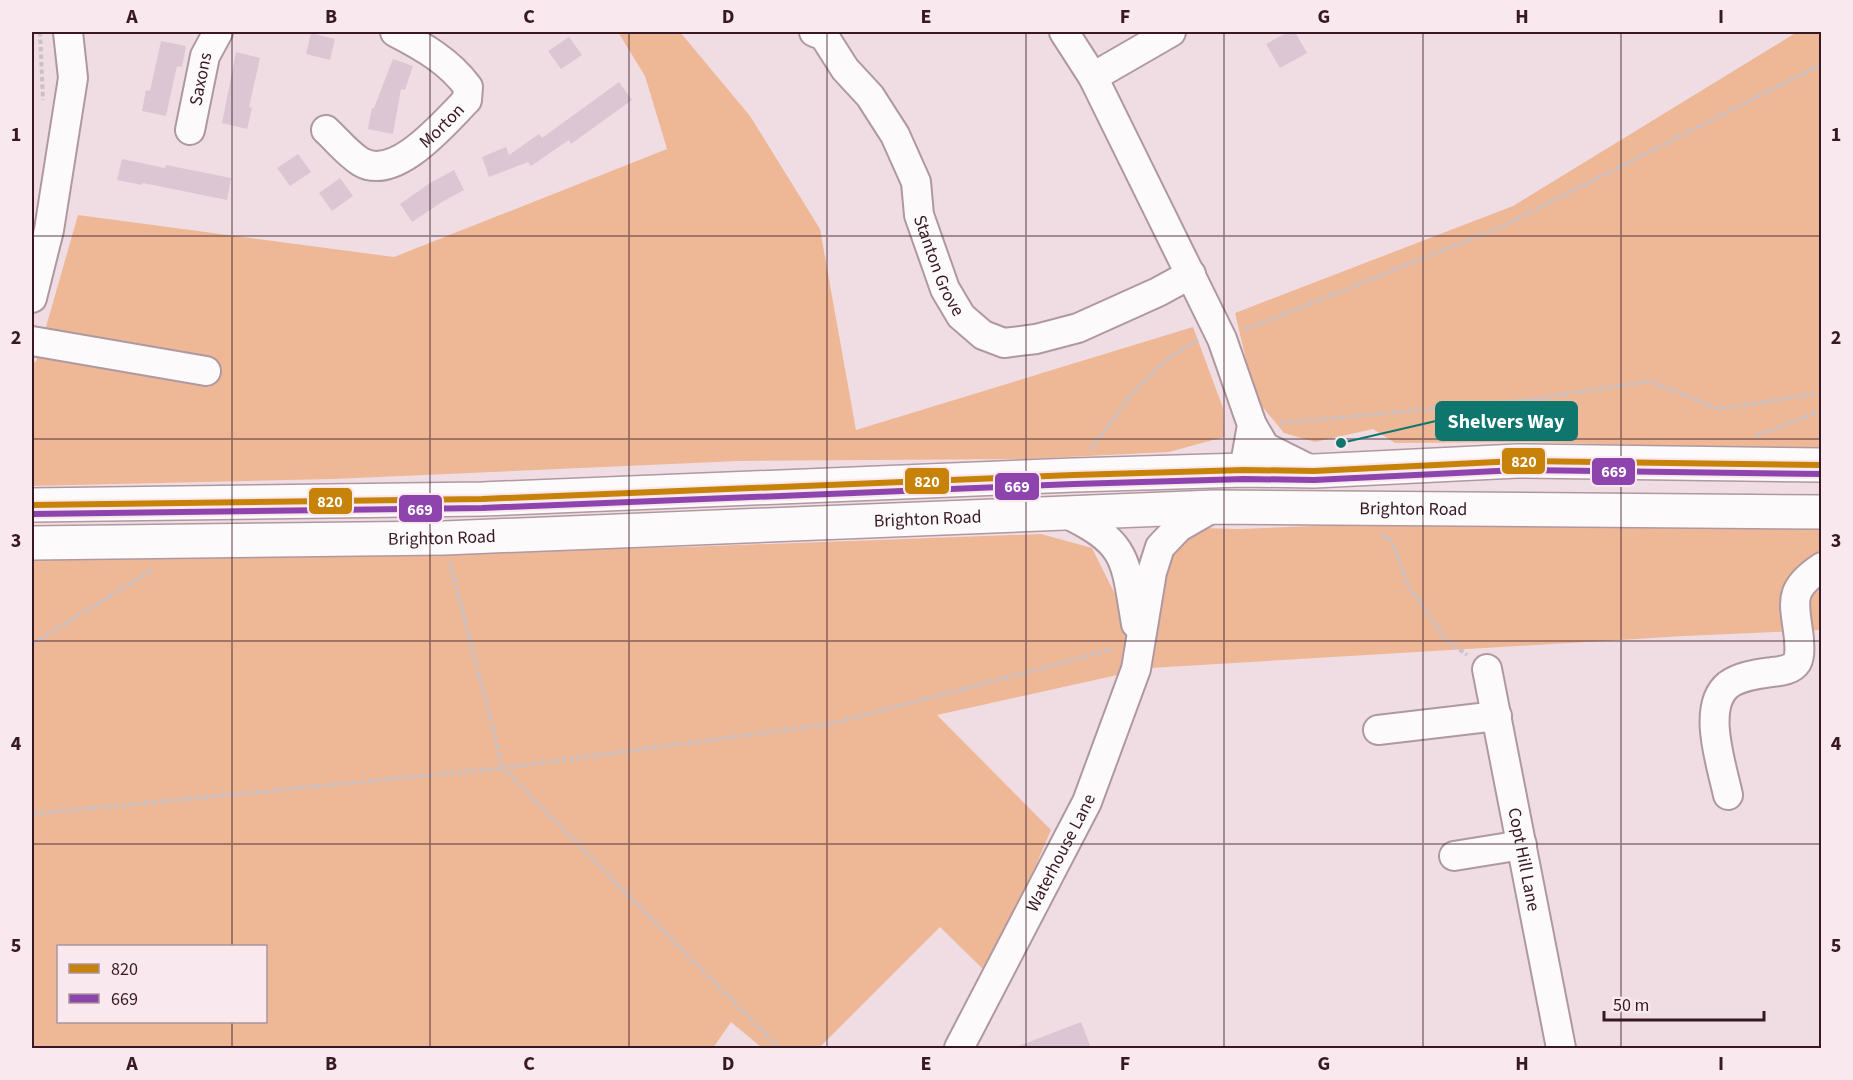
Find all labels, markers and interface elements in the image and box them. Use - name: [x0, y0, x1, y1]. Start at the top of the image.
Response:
- text: A: [125, 3, 138, 31]
- text: B: [325, 3, 337, 31]
- text: C: [523, 3, 535, 31]
- text: D: [722, 3, 734, 31]
- text: E: [921, 3, 931, 31]
- text: F: [1120, 3, 1130, 31]
- text: G: [1318, 3, 1330, 31]
- text: H: [1515, 3, 1529, 31]
- text: I: [1718, 3, 1724, 31]
- street label: Saxons: [183, 50, 218, 108]
- street label: Morton: [414, 98, 470, 154]
- text: 1: [11, 121, 21, 149]
- text: 1: [1831, 121, 1841, 149]
- street label: Stanton Grove: [907, 212, 971, 321]
- text: 2: [11, 324, 21, 352]
- text: 2: [1831, 324, 1841, 352]
- callout: Shelvers Way: [1436, 402, 1577, 440]
- text: Shelvers Way: [1448, 408, 1565, 436]
- line badge: 820: [1501, 447, 1546, 475]
- text: 820: [1511, 451, 1537, 473]
- line badge: 669: [1591, 457, 1636, 486]
- text: 669: [1601, 461, 1627, 483]
- line badge: 820: [904, 467, 950, 495]
- text: 820: [914, 471, 940, 493]
- line badge: 669: [994, 472, 1040, 501]
- text: 669: [1004, 476, 1030, 498]
- line badge: 820: [308, 487, 353, 515]
- text: 820: [317, 491, 343, 513]
- line badge: 669: [398, 494, 443, 523]
- street label: Brighton Road: [1359, 496, 1467, 522]
- text: 669: [407, 499, 433, 521]
- street label: Brighton Road: [873, 504, 982, 533]
- street label: Brighton Road: [388, 523, 496, 551]
- text: 3: [11, 527, 21, 555]
- text: 3: [1831, 527, 1841, 555]
- text: 4: [11, 730, 22, 758]
- text: 4: [1831, 730, 1842, 758]
- street label: Waterhouse Lane: [1020, 790, 1101, 916]
- street label: Copt Hill Lane: [1502, 805, 1547, 913]
- text: 5: [11, 932, 21, 960]
- text: 5: [1831, 932, 1841, 960]
- legend: [57, 945, 267, 1023]
- text: 820: [111, 957, 138, 982]
- scale bar: [1604, 984, 1764, 1022]
- text: 669: [111, 987, 138, 1012]
- text: 50 m: [1613, 993, 1649, 1018]
- text: A: [125, 1050, 138, 1078]
- text: B: [325, 1050, 337, 1078]
- text: C: [523, 1050, 535, 1078]
- text: D: [722, 1050, 734, 1078]
- text: E: [921, 1050, 931, 1078]
- text: F: [1120, 1050, 1130, 1078]
- text: G: [1318, 1050, 1330, 1078]
- text: H: [1515, 1050, 1529, 1078]
- text: I: [1718, 1050, 1724, 1078]

